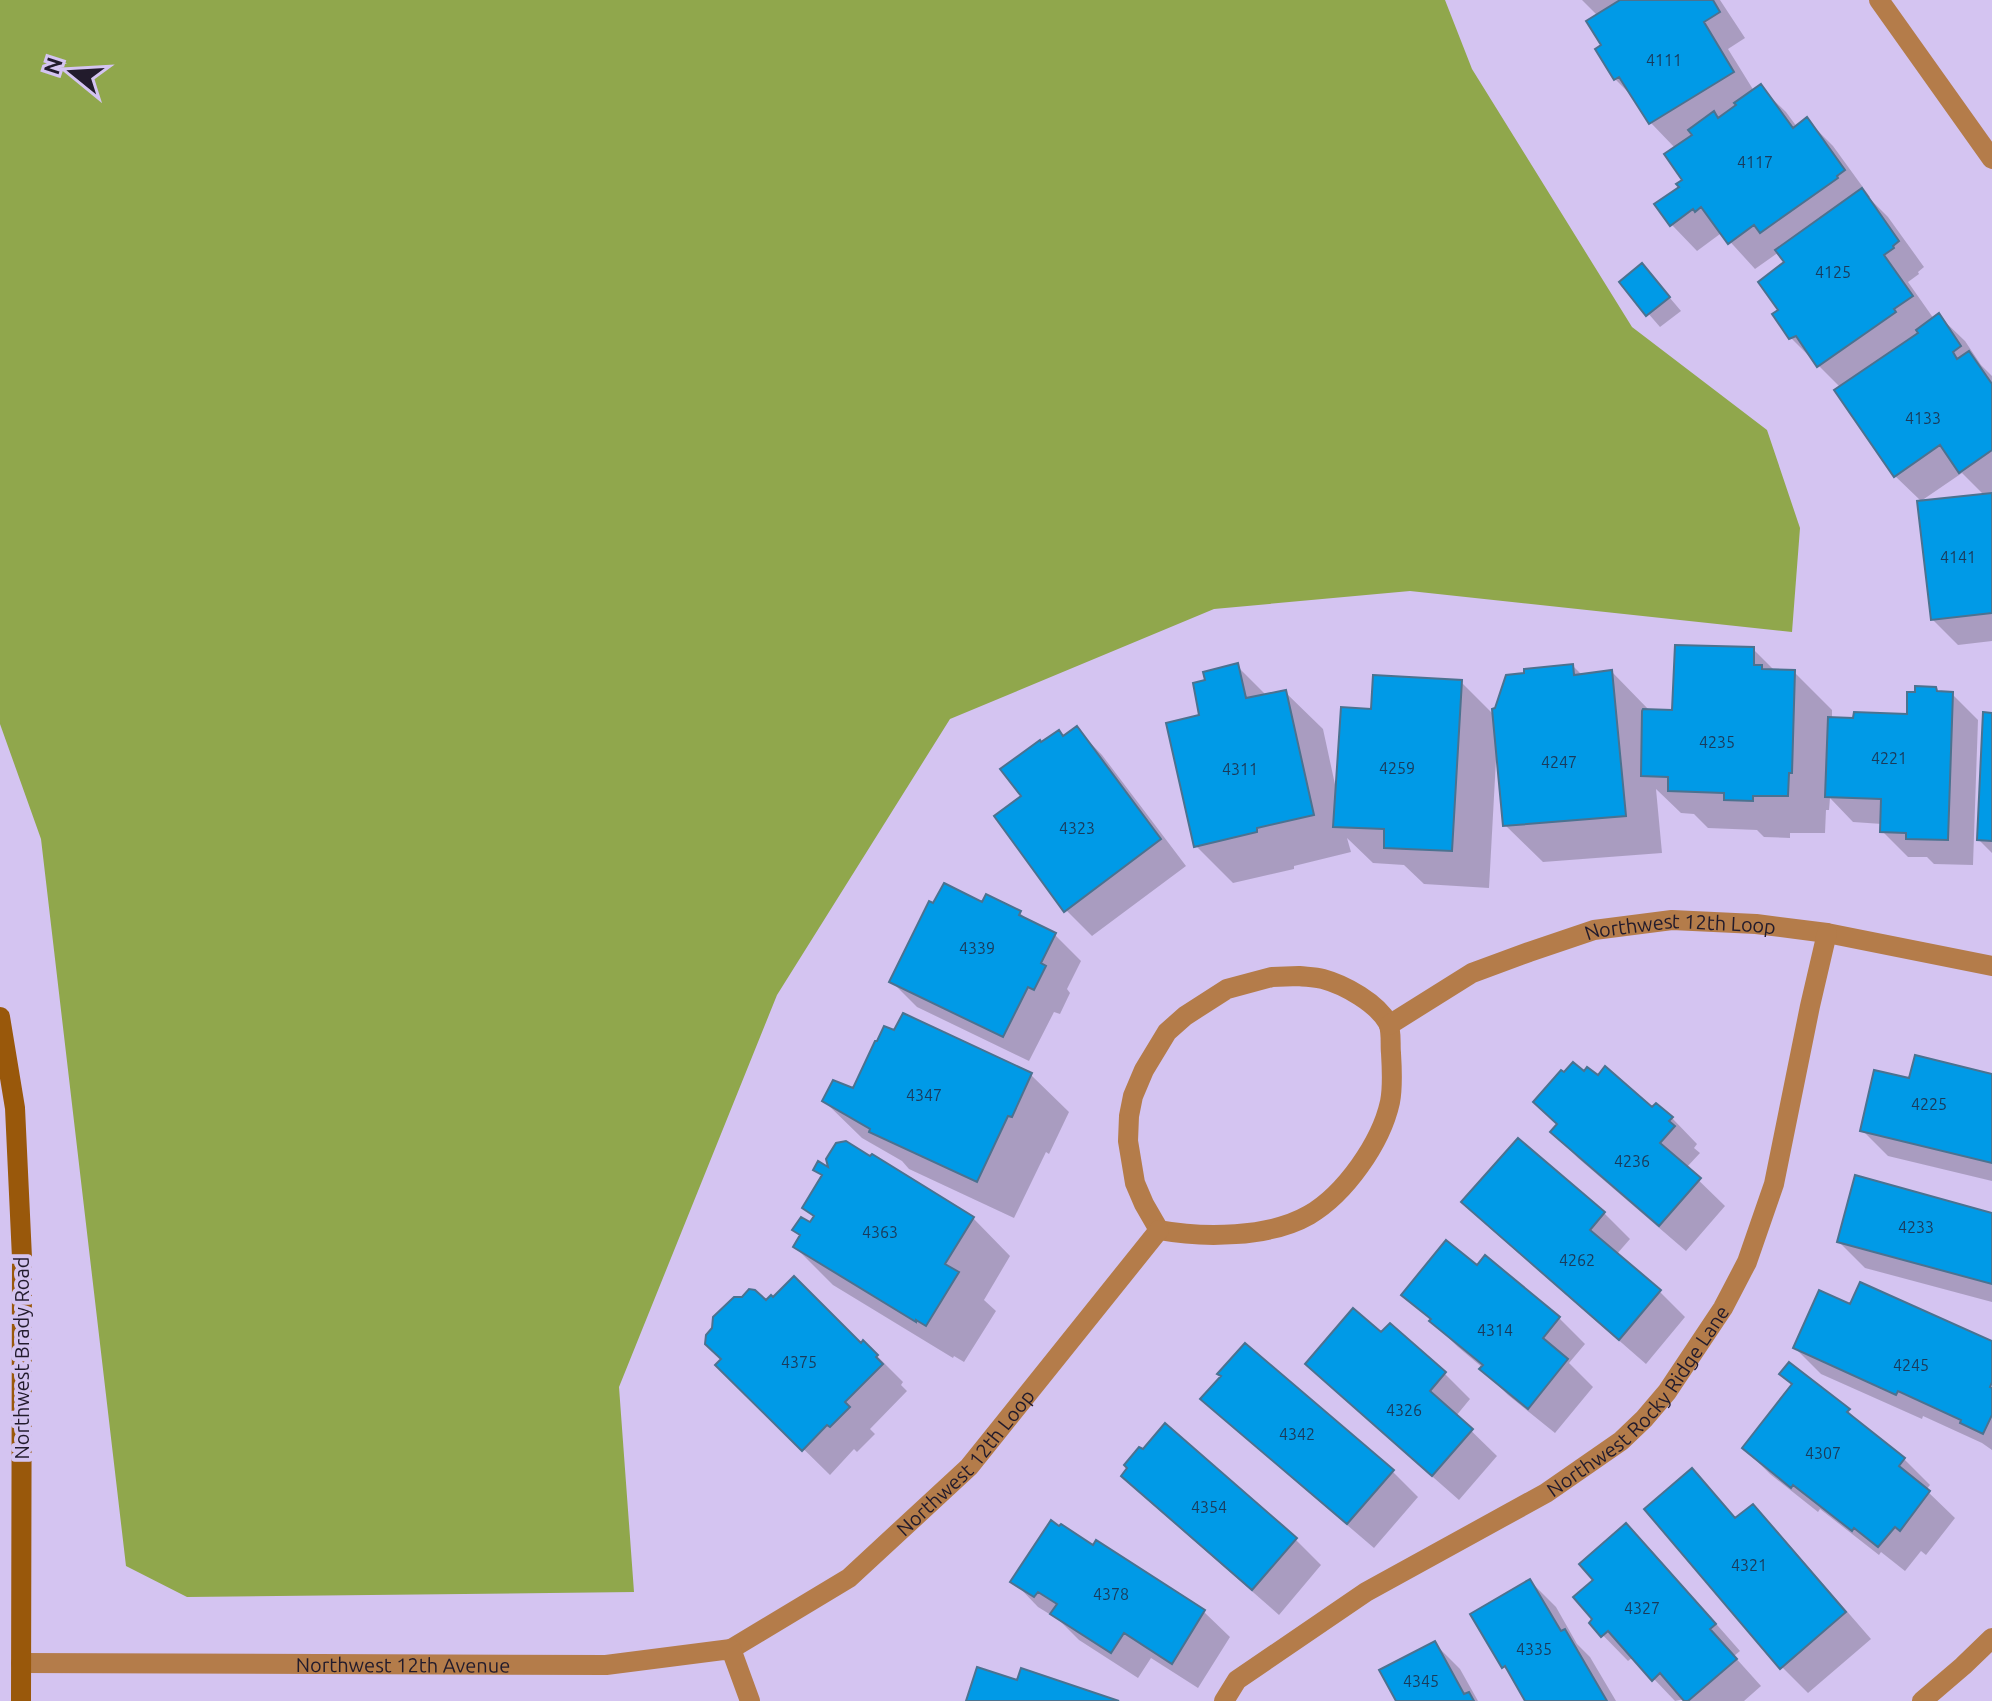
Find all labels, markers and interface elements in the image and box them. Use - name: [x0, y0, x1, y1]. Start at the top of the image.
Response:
- north arrow: [32, 32, 112, 112]
- house number: 4111: [1646, 51, 1682, 69]
- text: N: [38, 54, 67, 77]
- house number: 4117: [1737, 153, 1773, 171]
- house number: 4125: [1815, 263, 1851, 281]
- house number: 4133: [1905, 409, 1941, 427]
- house number: 4141: [1940, 548, 1976, 566]
- house number: 4235: [1699, 733, 1735, 751]
- house number: 4221: [1871, 749, 1907, 767]
- house number: 4247: [1541, 753, 1577, 771]
- house number: 4259: [1379, 759, 1415, 777]
- house number: 4311: [1222, 760, 1258, 778]
- house number: 4323: [1059, 819, 1095, 837]
- street label: Northwest 12th Loop: [1581, 909, 1777, 944]
- house number: 4339: [959, 939, 995, 957]
- house number: 4347: [906, 1086, 942, 1104]
- house number: 4225: [1911, 1095, 1947, 1113]
- house number: 4236: [1614, 1152, 1650, 1170]
- house number: 4233: [1898, 1218, 1934, 1236]
- house number: 4363: [862, 1223, 898, 1241]
- house number: 4262: [1559, 1251, 1595, 1269]
- street label: Northwest Brady Road: [10, 1256, 33, 1460]
- street label: Northwest Rocky Ridge Lane: [1542, 1301, 1733, 1501]
- house number: 4314: [1477, 1321, 1513, 1339]
- house number: 4375: [781, 1353, 817, 1371]
- house number: 4245: [1893, 1356, 1929, 1374]
- street label: Northwest 12th Loop: [891, 1384, 1039, 1540]
- house number: 4326: [1386, 1401, 1422, 1419]
- house number: 4342: [1279, 1425, 1315, 1443]
- house number: 4307: [1805, 1444, 1841, 1462]
- house number: 4354: [1191, 1498, 1227, 1516]
- house number: 4321: [1731, 1556, 1767, 1574]
- house number: 4378: [1093, 1585, 1129, 1603]
- house number: 4327: [1624, 1599, 1660, 1617]
- house number: 4335: [1516, 1640, 1552, 1658]
- street label: Northwest 12th Avenue: [296, 1652, 510, 1676]
- house number: 4345: [1403, 1672, 1439, 1690]

